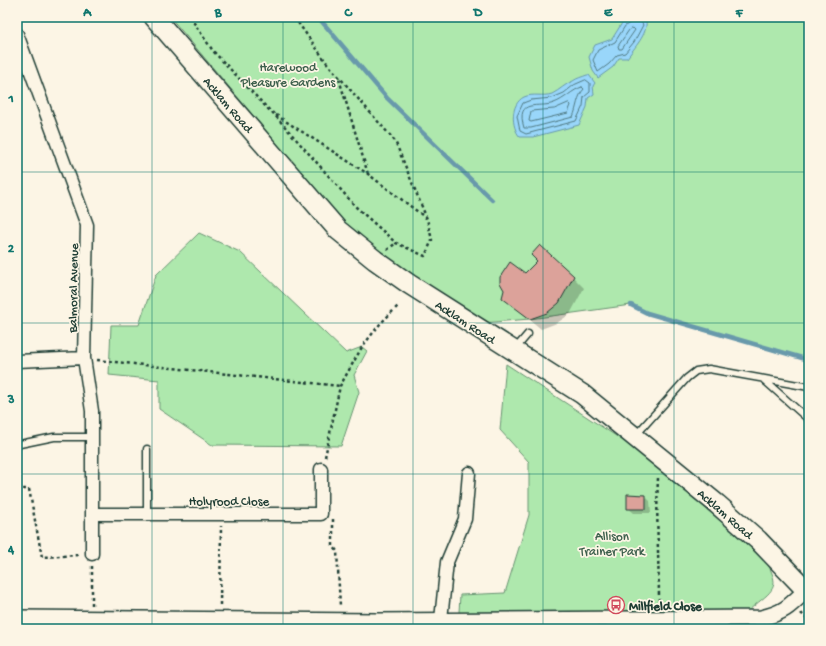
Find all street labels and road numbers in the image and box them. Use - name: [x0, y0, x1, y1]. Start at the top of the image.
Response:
- street label: Acklam Road: [199, 75, 256, 138]
- street label: Balmoral Avenue: [66, 243, 83, 334]
- street label: Acklam Road: [432, 298, 499, 349]
- street label: Acklam Road: [694, 487, 756, 544]
- street label: Holyrood Close: [189, 495, 269, 510]

